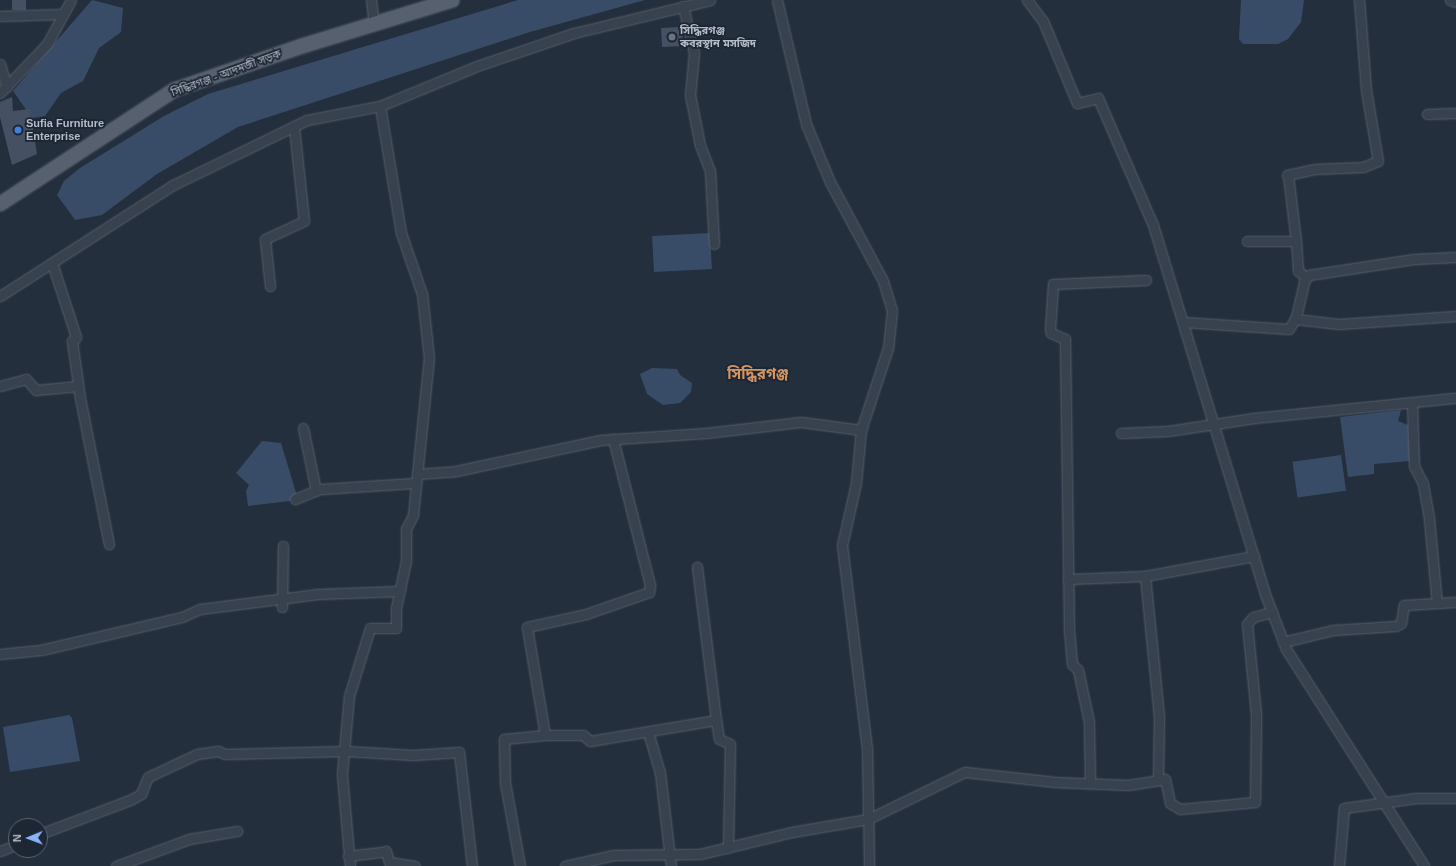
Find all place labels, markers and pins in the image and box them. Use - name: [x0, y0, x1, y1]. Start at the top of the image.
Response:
- place label: সিদ্ধিরগঞ্জ কবরস্থান মসজিদ: [680, 24, 756, 50]
- marker: সিদ্ধিরগঞ্জ কবরস্থান মসজিদ: [667, 32, 677, 42]
- place label: Sufia Furniture Enterprise: [26, 117, 104, 143]
- marker: Sufia Furniture Enterprise: [13, 125, 23, 135]

